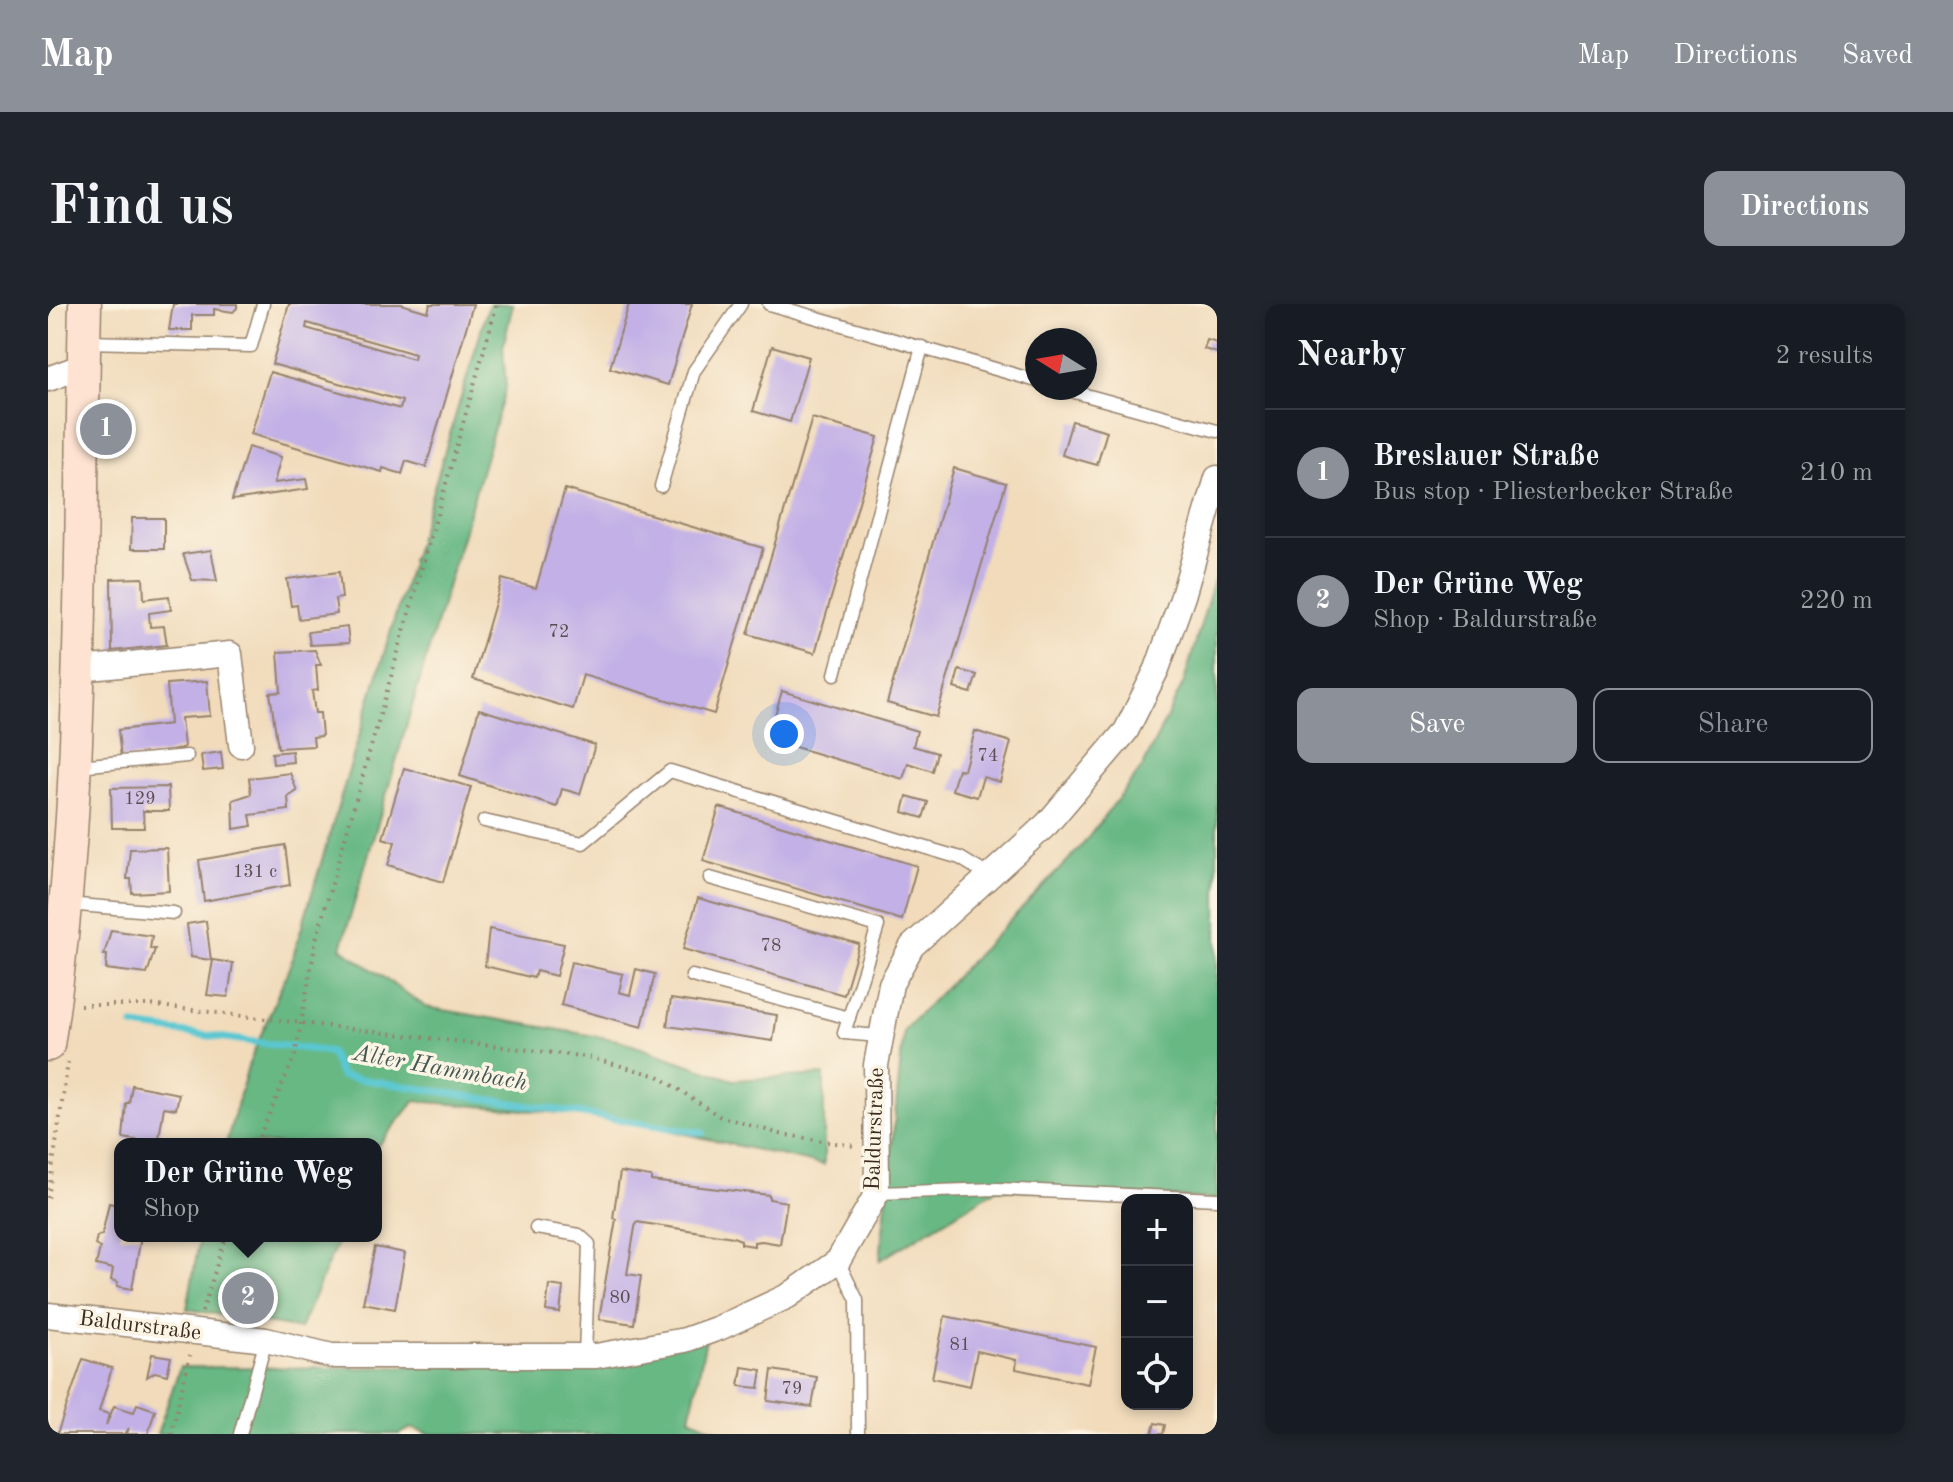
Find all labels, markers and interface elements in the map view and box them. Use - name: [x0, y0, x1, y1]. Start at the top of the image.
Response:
- text: Map: [40, 37, 114, 75]
- text: Map: [1577, 42, 1629, 70]
- text: Directions: [1673, 42, 1798, 70]
- text: Saved: [1842, 42, 1913, 70]
- button: Directions: [1704, 171, 1905, 246]
- text: Find us: [48, 180, 234, 236]
- north arrow: [1025, 328, 1097, 400]
- text: Nearby: [1297, 339, 1407, 373]
- text: 2 results: [1775, 343, 1873, 369]
- pin: 1: [80, 399, 132, 459]
- text: Breslauer Straße: [1373, 442, 1600, 472]
- text: 1: [1315, 460, 1331, 486]
- text: 210 m: [1800, 460, 1873, 486]
- text: Bus stop · Pliesterbecker Straße: [1373, 479, 1733, 505]
- text: Der Grüne Weg: [1373, 570, 1583, 600]
- text: 2: [1315, 588, 1331, 614]
- text: 220 m: [1800, 588, 1873, 614]
- text: Shop · Baldurstraße: [1373, 607, 1597, 633]
- house number: 72: [549, 623, 569, 641]
- button: Save: [1297, 688, 1577, 763]
- button: Share: [1593, 688, 1873, 763]
- your location: [764, 714, 804, 754]
- house number: 74: [978, 747, 998, 765]
- house number: 129: [124, 790, 156, 808]
- house number: 131 c: [233, 863, 277, 881]
- house number: 78: [761, 937, 781, 955]
- water label: Alter Hammbach: [349, 1042, 529, 1096]
- street label: Baldurstraße: [862, 1067, 888, 1191]
- popup: [114, 1138, 382, 1242]
- text: Der Grüne Weg: [143, 1159, 353, 1189]
- map controls: [1121, 1194, 1193, 1410]
- button: +: [1121, 1194, 1193, 1266]
- text: Shop: [143, 1196, 200, 1222]
- button: −: [1121, 1266, 1193, 1338]
- pin: 2: [222, 1268, 274, 1328]
- house number: 80: [610, 1289, 630, 1307]
- street label: Baldurstraße: [78, 1308, 202, 1344]
- house number: 81: [950, 1336, 970, 1354]
- button: locate: [1121, 1338, 1193, 1410]
- house number: 79: [782, 1380, 802, 1398]

